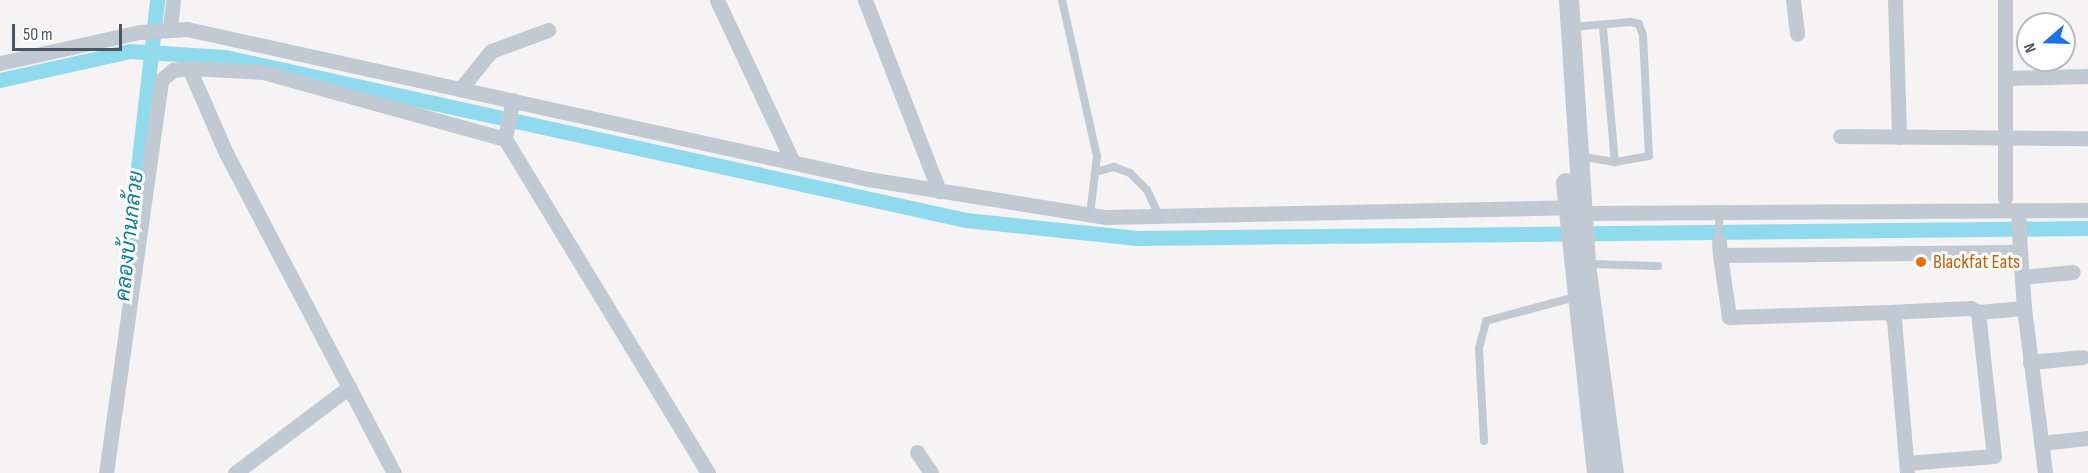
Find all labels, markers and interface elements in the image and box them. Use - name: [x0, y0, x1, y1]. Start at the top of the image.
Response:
- scale bar: [15, 12, 124, 50]
- north arrow: [2016, 12, 2076, 72]
- text: 50 m: [23, 24, 53, 45]
- text: N: [2020, 40, 2041, 55]
- water label: คลองบ้านกล้วย: [111, 170, 149, 302]
- place label: Blackfat Eats: [1933, 250, 2020, 274]
- marker: Blackfat Eats: [1914, 255, 1928, 269]

